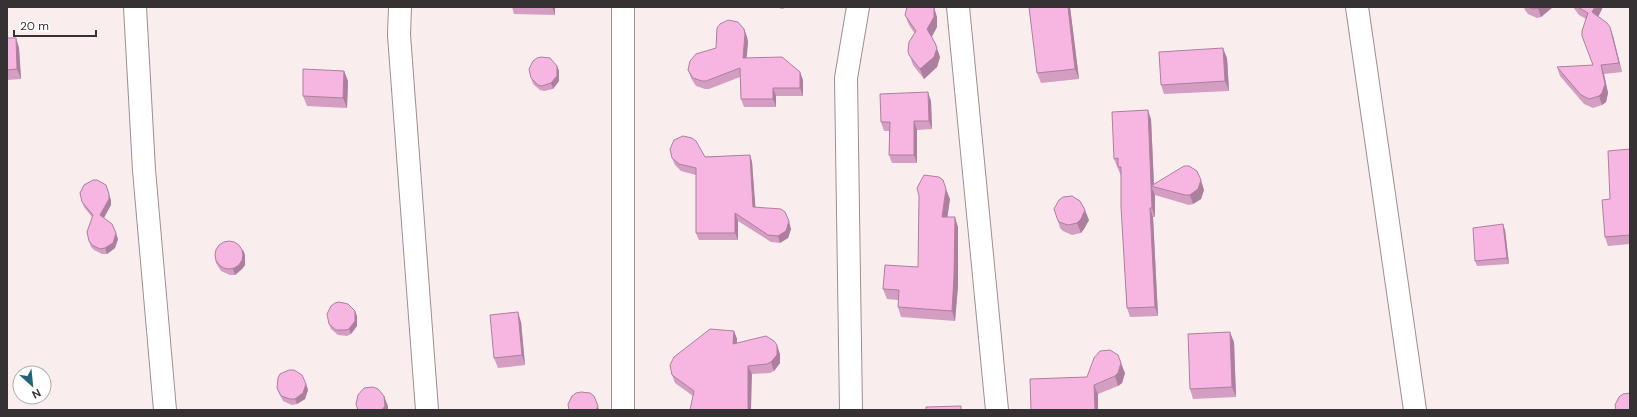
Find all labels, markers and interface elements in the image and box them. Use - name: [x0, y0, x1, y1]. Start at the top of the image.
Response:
- scale bar: [14, 12, 96, 38]
- text: 20 m: [20, 18, 49, 34]
- north arrow: [12, 365, 52, 405]
- text: N: [30, 386, 43, 402]

